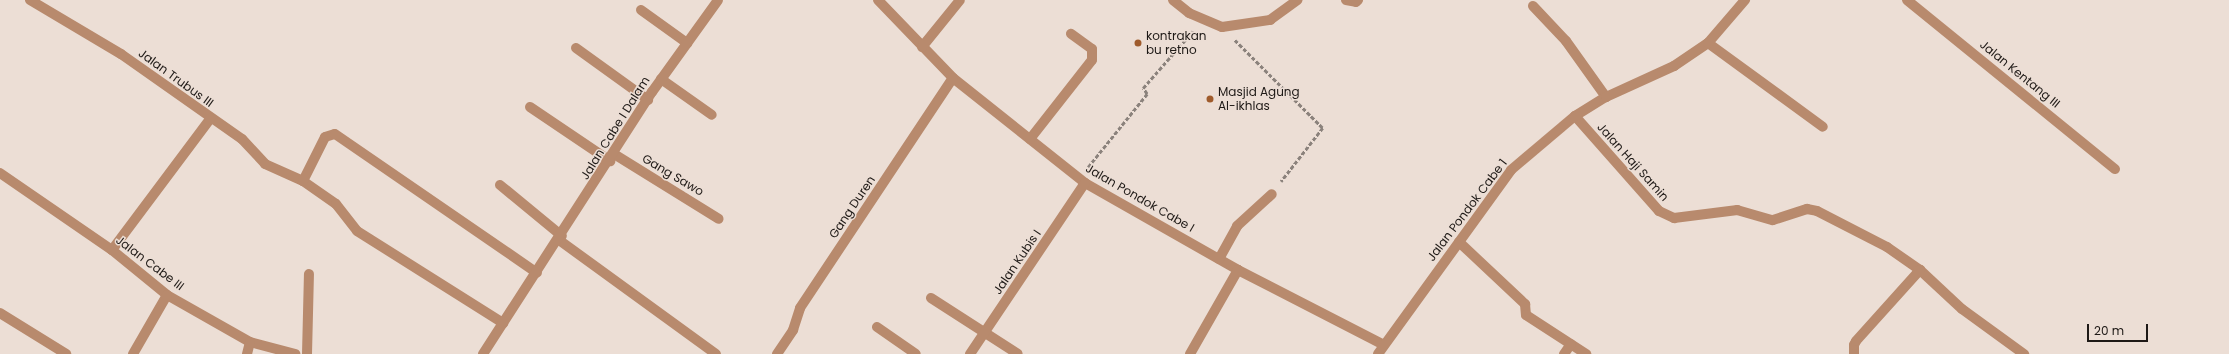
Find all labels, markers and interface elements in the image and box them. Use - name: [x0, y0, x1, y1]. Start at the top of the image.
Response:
- place label: kontrakan bu retno: [1146, 29, 1206, 57]
- street label: Jalan Kentang III: [1977, 37, 2063, 111]
- marker: kontrakan bu retno: [1133, 38, 1143, 48]
- street label: Jalan Trubus III: [136, 46, 216, 110]
- street label: Jalan Cabe I Dalam: [577, 74, 653, 182]
- place label: Masjid Agung Al-ikhlas: [1218, 85, 1300, 113]
- marker: Masjid Agung Al-ikhlas: [1205, 94, 1215, 104]
- street label: Jalan Haji Samin: [1594, 120, 1672, 204]
- street label: Gang Sawo: [640, 151, 706, 199]
- street label: Jalan Pondok Cabe 1: [1424, 156, 1510, 264]
- street label: Jalan Pondok Cabe I: [1083, 161, 1197, 235]
- street label: Gang Duren: [826, 173, 878, 241]
- street label: Jalan Kubis I: [990, 227, 1044, 297]
- street label: Jalan Cabe III: [113, 233, 187, 293]
- scale bar: [2089, 316, 2150, 342]
- text: 20 m: [2094, 322, 2124, 339]

